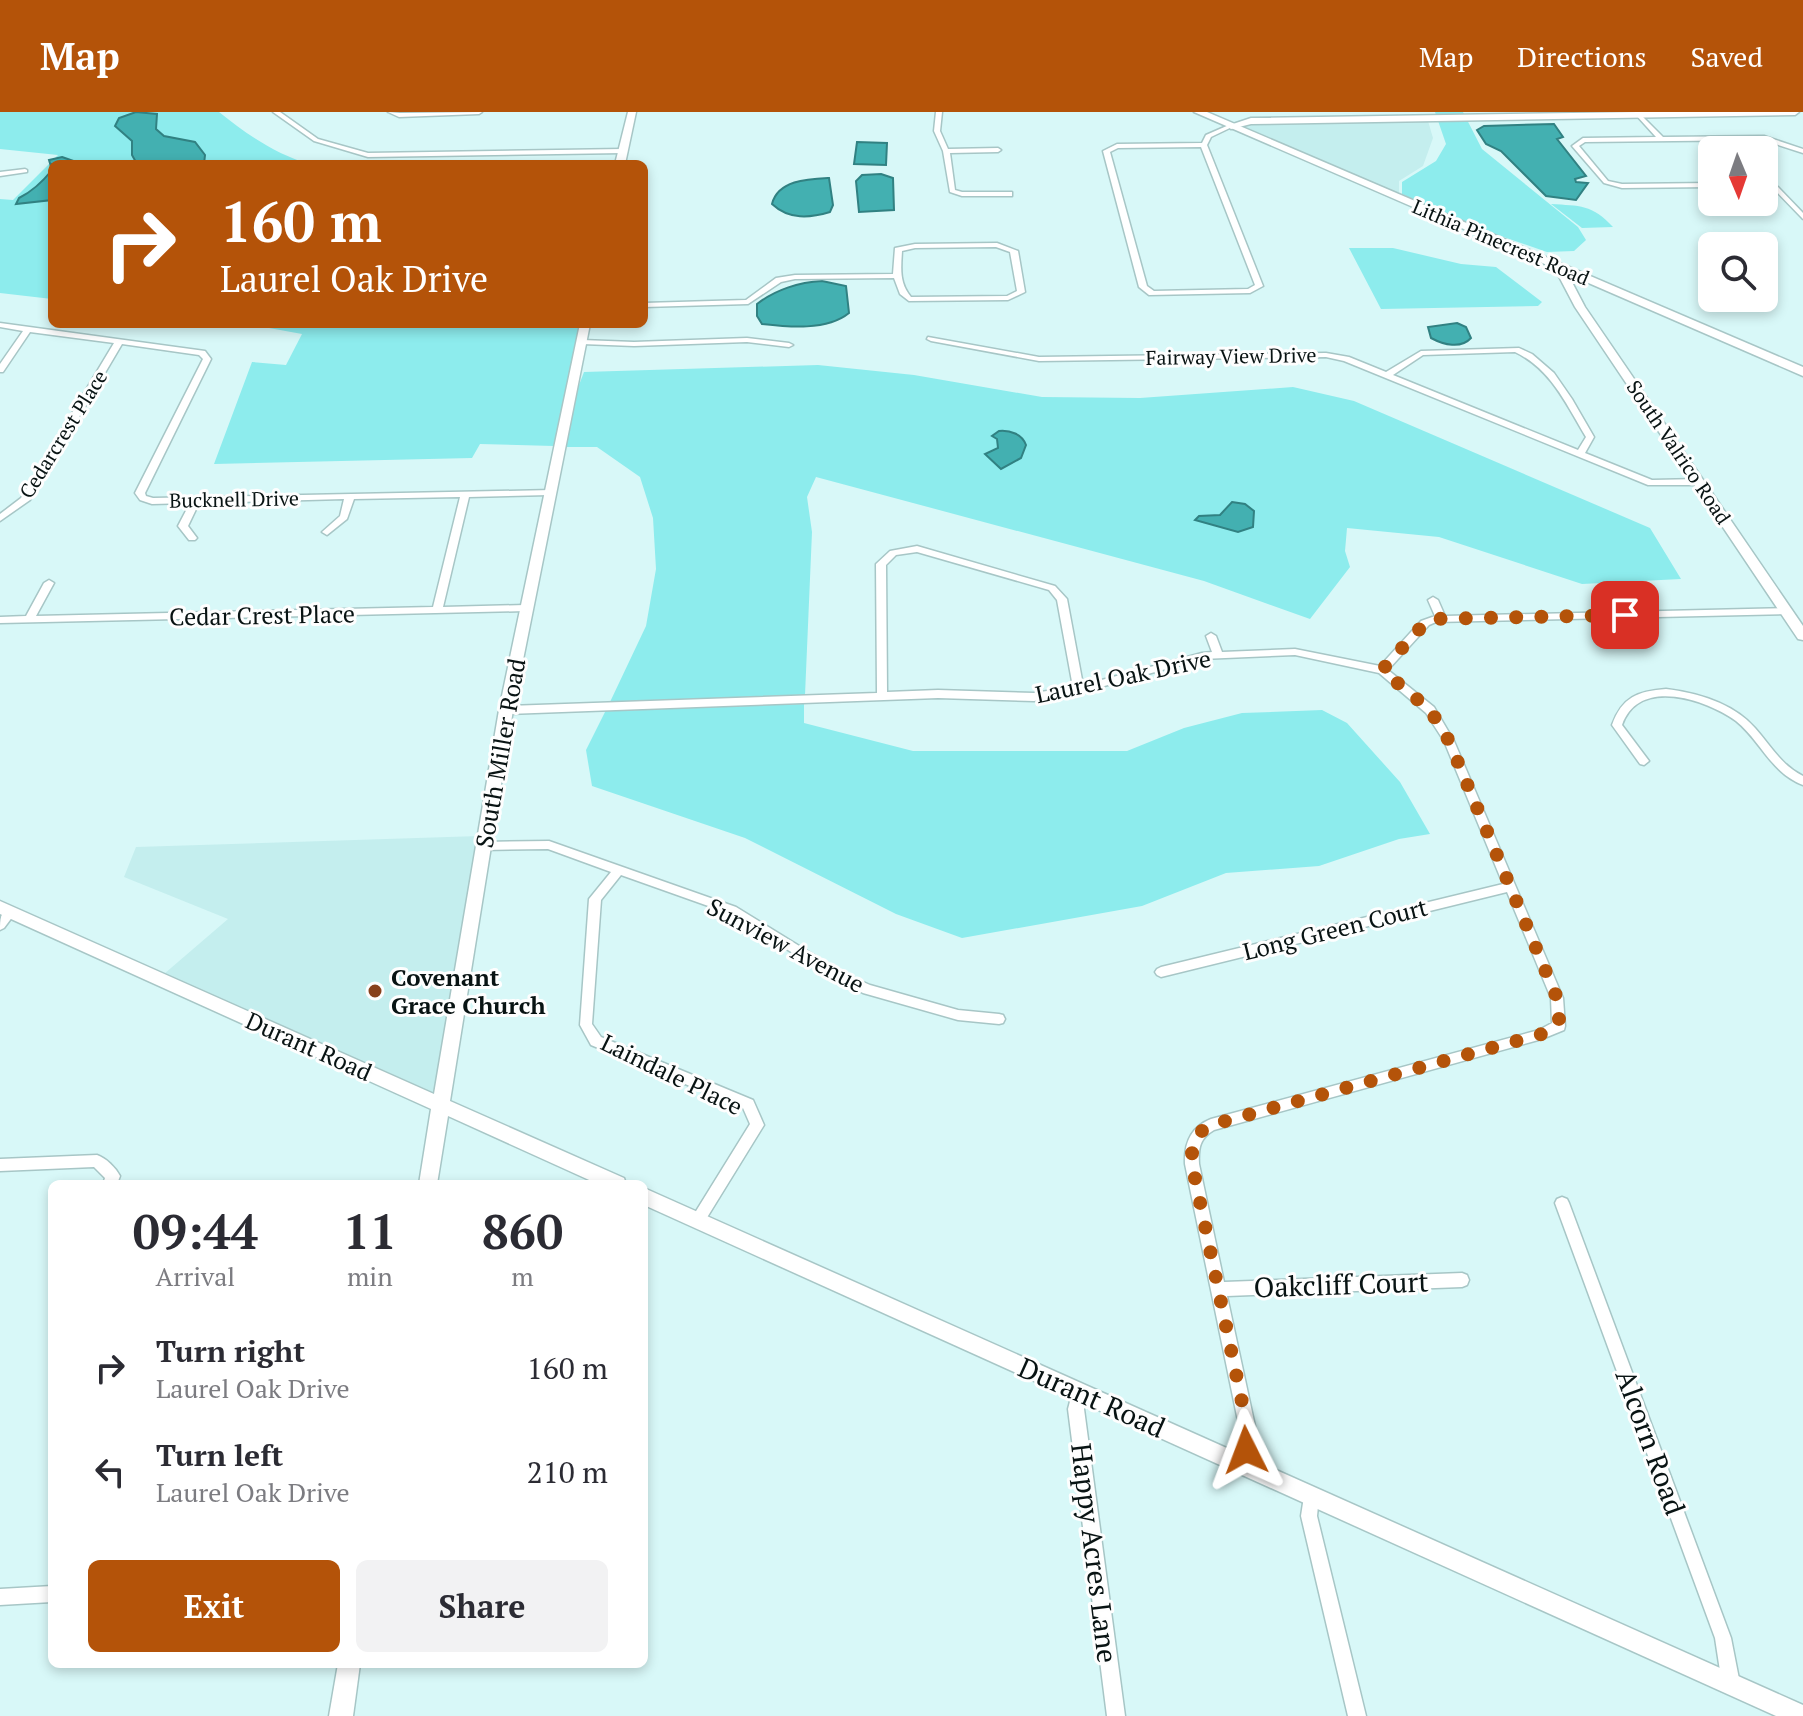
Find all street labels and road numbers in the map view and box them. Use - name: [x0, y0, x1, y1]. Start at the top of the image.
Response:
- street label: Lithia Pinecrest Road: [1408, 193, 1594, 291]
- street label: Fairway View Drive: [1145, 341, 1317, 371]
- street label: Cedarcrest Place: [13, 365, 113, 503]
- street label: South Valrico Road: [1621, 375, 1737, 529]
- street label: Bucknell Drive: [169, 484, 299, 514]
- street label: Cedar Crest Place: [169, 597, 355, 633]
- street label: Laurel Oak Drive: [1032, 642, 1214, 710]
- street label: South Miller Road: [468, 656, 532, 850]
- street label: Sunview Avenue: [702, 890, 870, 1000]
- street label: Long Green Court: [1239, 891, 1431, 967]
- street label: Durant Road: [241, 1004, 377, 1088]
- street label: Laindale Place: [596, 1026, 748, 1122]
- street label: Oakcliff Court: [1253, 1262, 1430, 1306]
- street label: Durant Road: [1013, 1348, 1171, 1446]
- street label: Alcorn Road: [1608, 1364, 1694, 1520]
- street label: Happy Acres Lane: [1063, 1441, 1127, 1665]

